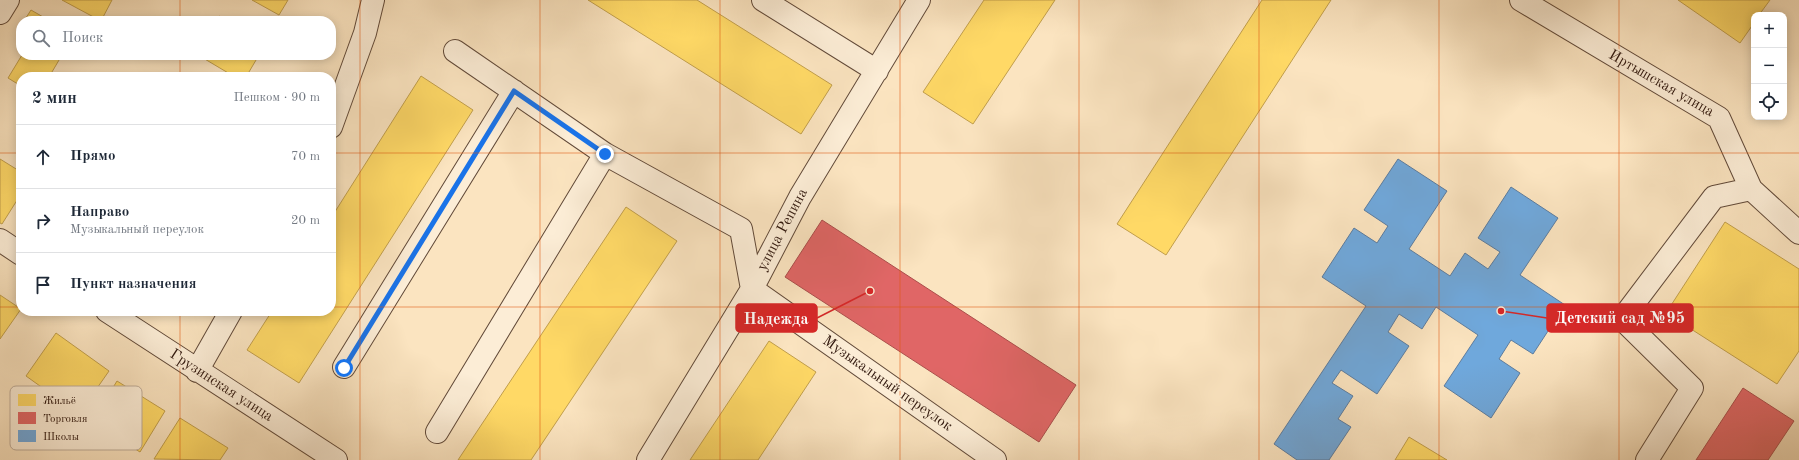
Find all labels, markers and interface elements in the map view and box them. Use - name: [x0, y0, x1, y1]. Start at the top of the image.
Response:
- map controls: [1751, 12, 1787, 120]
- button: +: [1751, 12, 1787, 48]
- search box: [16, 16, 336, 60]
- icon: search: [30, 27, 52, 49]
- text: Поиск: [62, 31, 103, 46]
- street label: Иртышская улица: [1606, 48, 1717, 120]
- button: −: [1751, 48, 1787, 84]
- button: locate: [1751, 84, 1787, 120]
- text: 2 мин: [32, 90, 77, 107]
- text: Пешком · 90 m: [233, 91, 320, 104]
- route end: [596, 145, 614, 163]
- icon: ahead: [32, 146, 54, 168]
- text: Прямо: [70, 149, 116, 164]
- text: 70 m: [291, 150, 320, 163]
- street label: улица Репина: [755, 186, 811, 274]
- text: Направо: [70, 205, 129, 220]
- icon: right: [32, 210, 54, 232]
- text: 20 m: [291, 214, 320, 227]
- text: Музыкальный переулок: [70, 223, 204, 236]
- icon: arrive: [32, 274, 54, 296]
- text: Пункт назначения: [70, 277, 197, 292]
- callout: Надежда: [736, 304, 817, 332]
- callout: Детский сад №95: [1547, 304, 1693, 332]
- text: Детский сад №95: [1555, 311, 1685, 327]
- text: Надежда: [743, 312, 809, 328]
- street label: Музыкальный переулок: [819, 333, 955, 435]
- street label: Грузинская улица: [167, 347, 276, 425]
- route start: [335, 359, 353, 377]
- legend: [10, 386, 142, 450]
- text: Жильё: [43, 396, 76, 407]
- text: Торговля: [43, 414, 88, 425]
- text: Школы: [43, 432, 79, 443]

